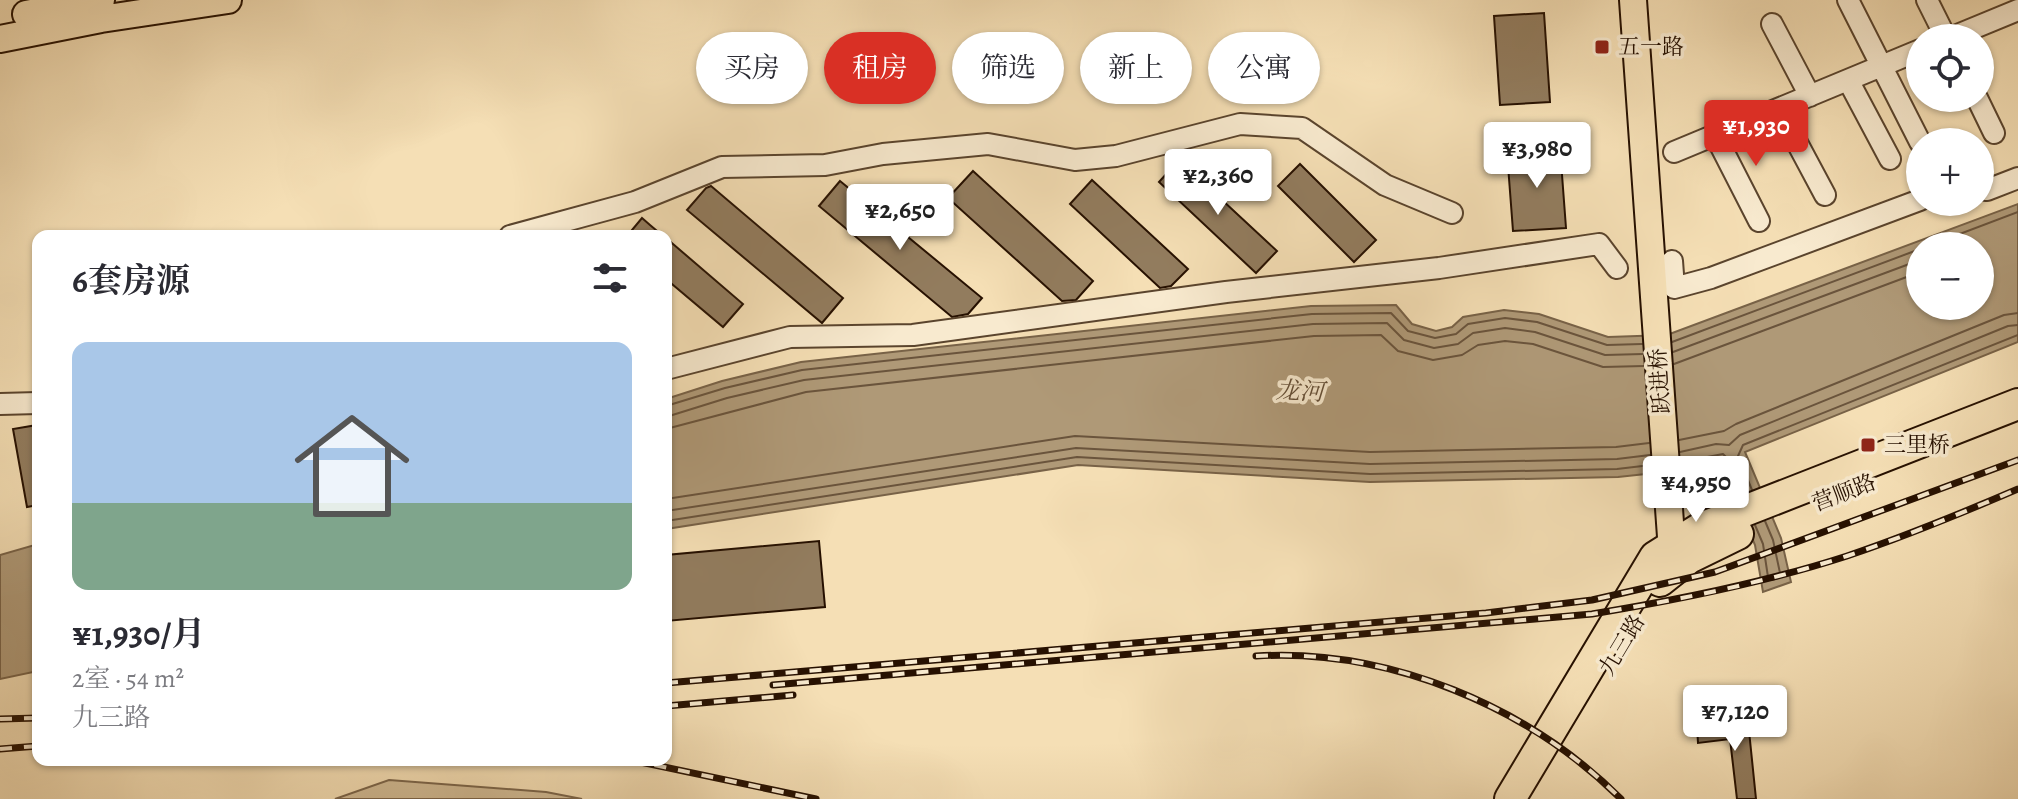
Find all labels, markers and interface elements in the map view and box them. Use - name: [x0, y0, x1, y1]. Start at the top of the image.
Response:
- map controls: [1906, 24, 1994, 320]
- button: locate: [1906, 24, 1994, 112]
- chip: 买房: [696, 32, 808, 104]
- chip: 租房: [824, 32, 936, 104]
- chip: 筛选: [952, 32, 1064, 104]
- chip: 新上: [1080, 32, 1192, 104]
- chip: 公寓: [1208, 32, 1320, 104]
- place label: 五一路: [1618, 32, 1684, 62]
- marker: 五一路: [1593, 38, 1611, 56]
- pin: ¥1,930: [1691, 100, 1821, 168]
- text: ¥1,930: [1722, 108, 1790, 143]
- pin: ¥3,980: [1472, 122, 1602, 190]
- button: +: [1906, 128, 1994, 216]
- text: ¥3,980: [1502, 130, 1572, 165]
- pin: ¥2,360: [1153, 149, 1283, 217]
- text: ¥2,360: [1183, 157, 1253, 192]
- pin: ¥2,650: [835, 184, 965, 252]
- text: ¥2,650: [865, 192, 935, 227]
- button: −: [1906, 232, 1994, 320]
- icon: filters: [588, 256, 632, 300]
- text: 6套房源: [72, 257, 190, 304]
- street label: 跃进桥: [1643, 347, 1677, 415]
- water label: 龙河: [1275, 374, 1329, 408]
- icon: home: [280, 394, 424, 538]
- place label: 三里桥: [1884, 430, 1950, 460]
- marker: 三里桥: [1859, 436, 1877, 454]
- pin: ¥4,950: [1631, 456, 1761, 524]
- text: ¥4,950: [1661, 464, 1731, 499]
- street label: 营顺路: [1808, 467, 1880, 519]
- street label: 九三路: [1592, 609, 1652, 681]
- text: ¥1,930/月: [72, 610, 205, 657]
- text: 2室 · 54 m²: [72, 661, 184, 696]
- pin: ¥7,120: [1670, 685, 1800, 753]
- text: ¥7,120: [1701, 693, 1769, 728]
- text: 九三路: [72, 700, 150, 735]

